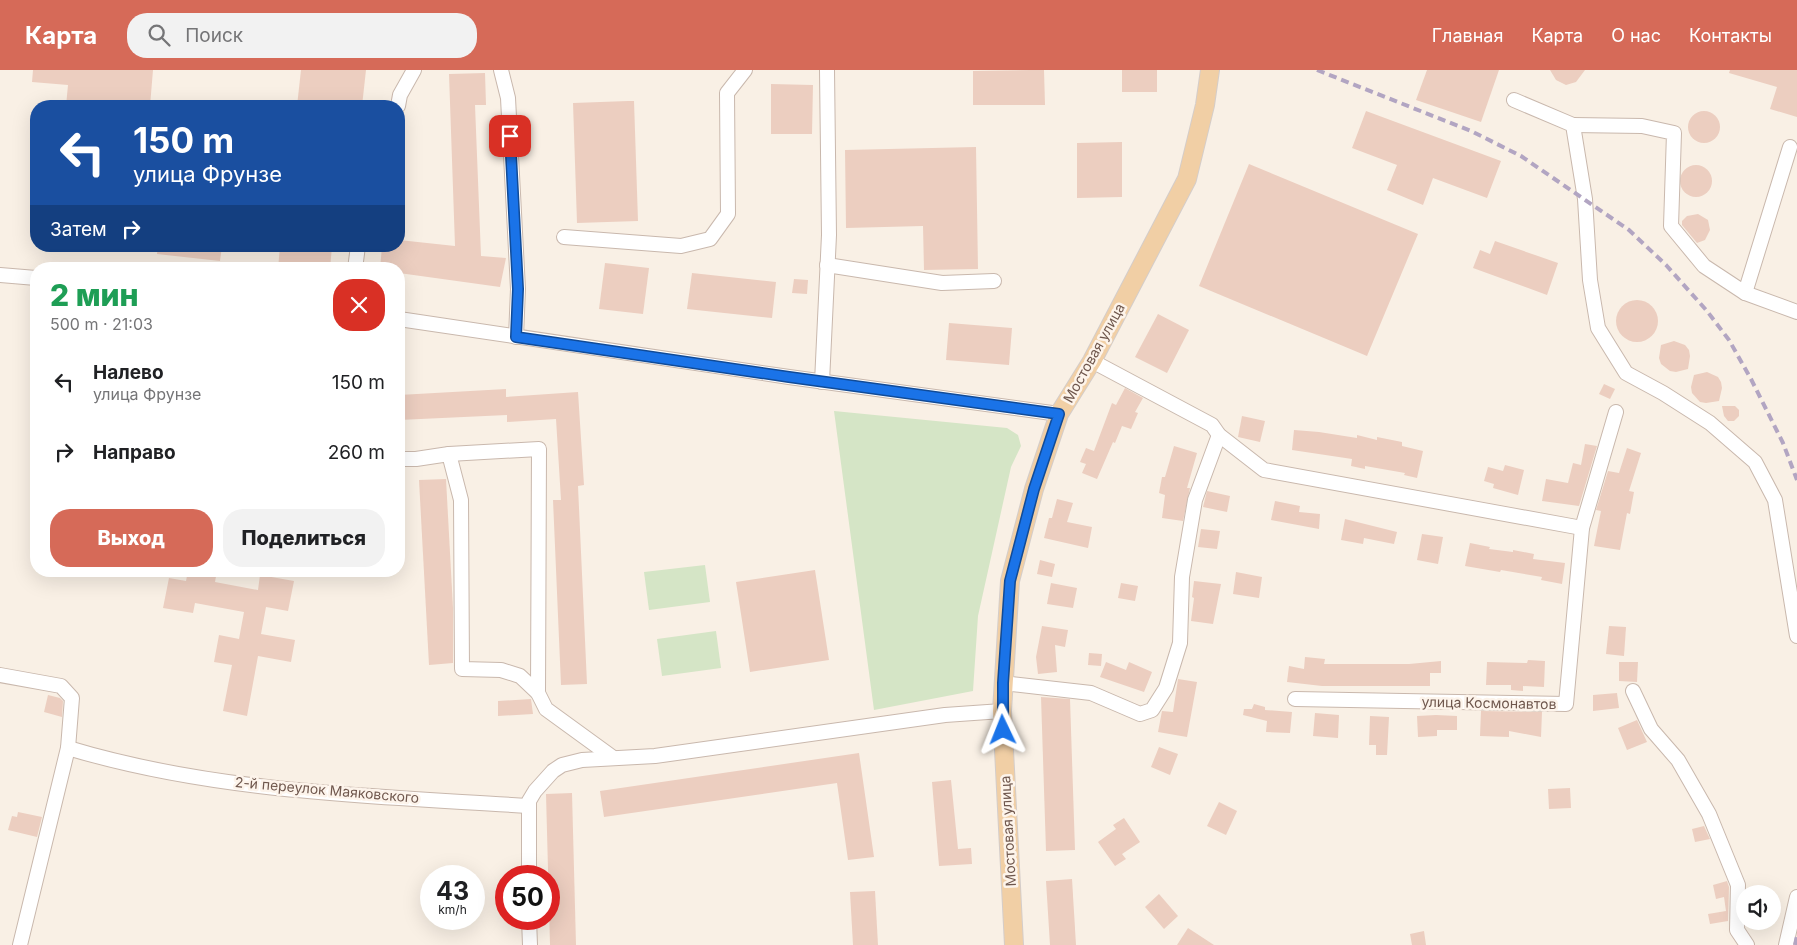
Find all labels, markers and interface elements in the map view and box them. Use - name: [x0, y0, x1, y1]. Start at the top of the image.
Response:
- search box: [127, 13, 477, 58]
- text: Карта: [25, 21, 97, 50]
- icon: search: [145, 21, 173, 49]
- text: Поиск: [185, 24, 243, 47]
- text: Главная: [1432, 25, 1503, 46]
- text: Карта: [1531, 25, 1583, 46]
- text: О нас: [1611, 25, 1661, 46]
- text: Контакты: [1689, 25, 1772, 46]
- pin: [489, 115, 531, 157]
- text: 150 m: [133, 119, 234, 161]
- icon: left: [50, 120, 115, 185]
- icon: arrive: [496, 122, 524, 150]
- text: улица Фрунзе: [133, 161, 282, 187]
- icon: right: [117, 215, 145, 243]
- text: Затем: [50, 218, 107, 241]
- text: 2 мин: [50, 277, 139, 313]
- button: close: [333, 279, 385, 331]
- street label: Мостовая улица: [1059, 300, 1128, 405]
- text: 500 m · 21:03: [50, 314, 153, 334]
- text: Налево: [93, 361, 164, 384]
- icon: left: [50, 368, 78, 396]
- text: 150 m: [332, 371, 385, 394]
- text: улица Фрунзе: [93, 384, 201, 404]
- icon: right: [50, 438, 78, 466]
- text: Направо: [93, 441, 176, 464]
- text: 260 m: [328, 441, 385, 464]
- button: Выход: [50, 509, 213, 567]
- button: Поделиться: [223, 509, 385, 567]
- street label: улица Космонавтов: [1421, 693, 1557, 712]
- position arrow: [976, 703, 1028, 755]
- street label: 2-й переулок Маяковского: [234, 773, 420, 806]
- street label: Мостовая улица: [996, 775, 1019, 887]
- speed limit sign: 50: [495, 865, 560, 930]
- text: 43: [436, 876, 469, 906]
- map controls: [1736, 885, 1781, 930]
- button: sound: [1736, 885, 1781, 930]
- text: km/h: [438, 902, 467, 917]

